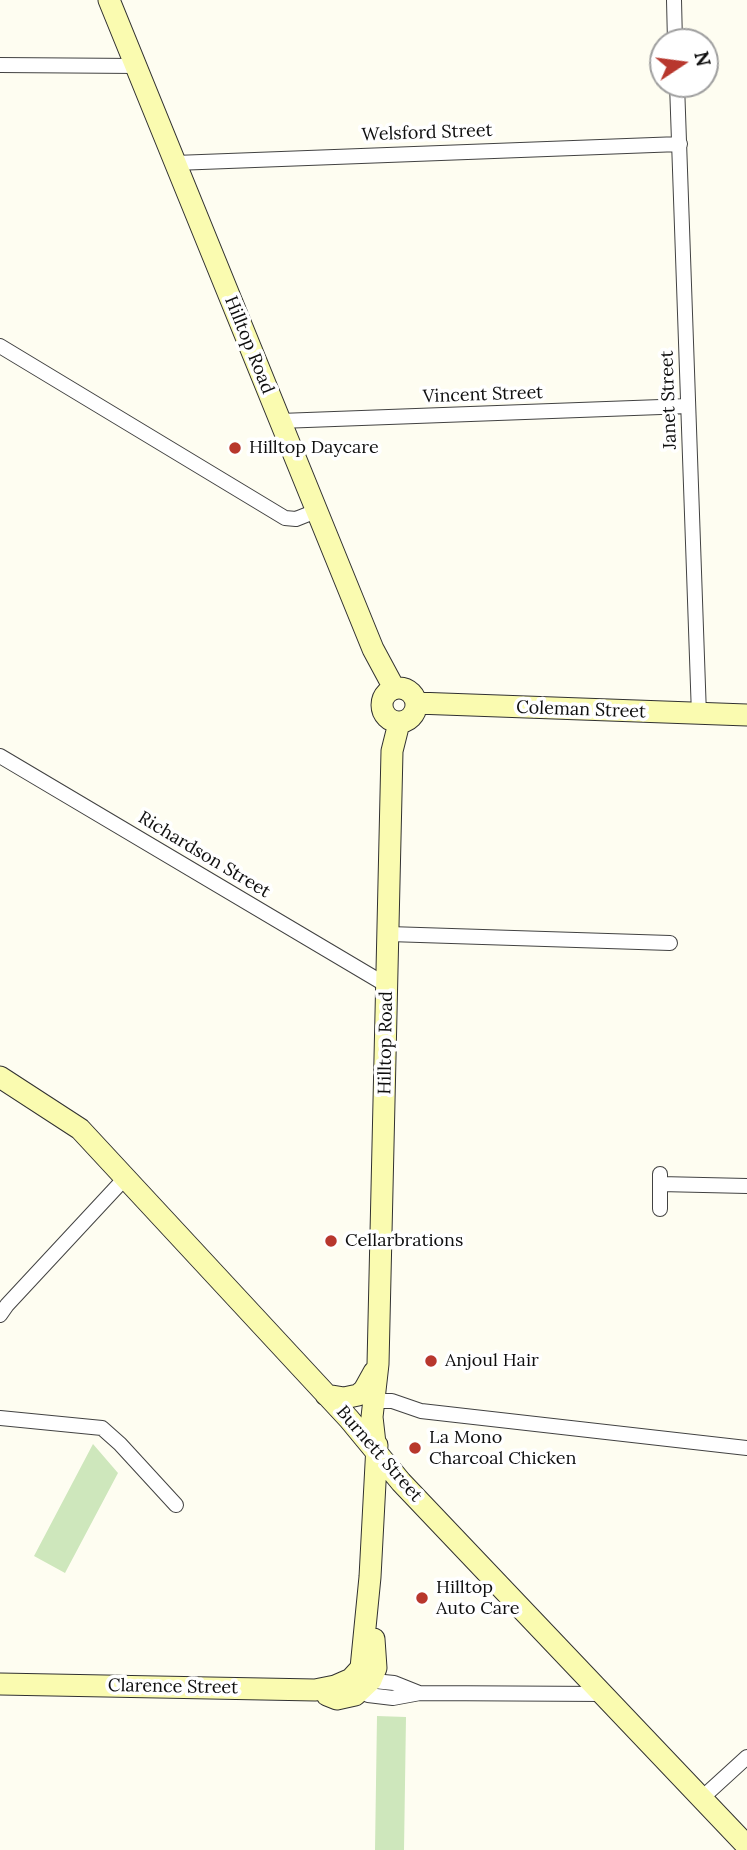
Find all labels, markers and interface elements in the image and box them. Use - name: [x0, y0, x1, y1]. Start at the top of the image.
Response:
- north arrow: [649, 28, 719, 98]
- text: N: [689, 49, 716, 69]
- street label: Welsford Street: [361, 120, 493, 146]
- street label: Hilltop Road: [220, 293, 278, 397]
- street label: Janet Street: [656, 350, 682, 450]
- street label: Vincent Street: [423, 382, 543, 408]
- place label: Hilltop Daycare: [249, 437, 379, 459]
- marker: Hilltop Daycare: [227, 440, 243, 456]
- street label: Coleman Street: [516, 697, 646, 723]
- street label: Richardson Street: [134, 807, 274, 903]
- street label: Hilltop Road: [374, 991, 398, 1095]
- place label: Cellarbrations: [345, 1230, 463, 1252]
- marker: Cellarbrations: [323, 1233, 339, 1249]
- place label: Anjoul Hair: [445, 1350, 539, 1372]
- marker: Anjoul Hair: [423, 1353, 439, 1369]
- street label: Burnett Street: [331, 1402, 427, 1506]
- place label: La Mono Charcoal Chicken: [429, 1427, 576, 1470]
- marker: La Mono Charcoal Chicken: [407, 1440, 423, 1456]
- place label: Hilltop Auto Care: [436, 1577, 520, 1620]
- marker: Hilltop Auto Care: [414, 1590, 430, 1606]
- street label: Clarence Street: [108, 1675, 238, 1699]

